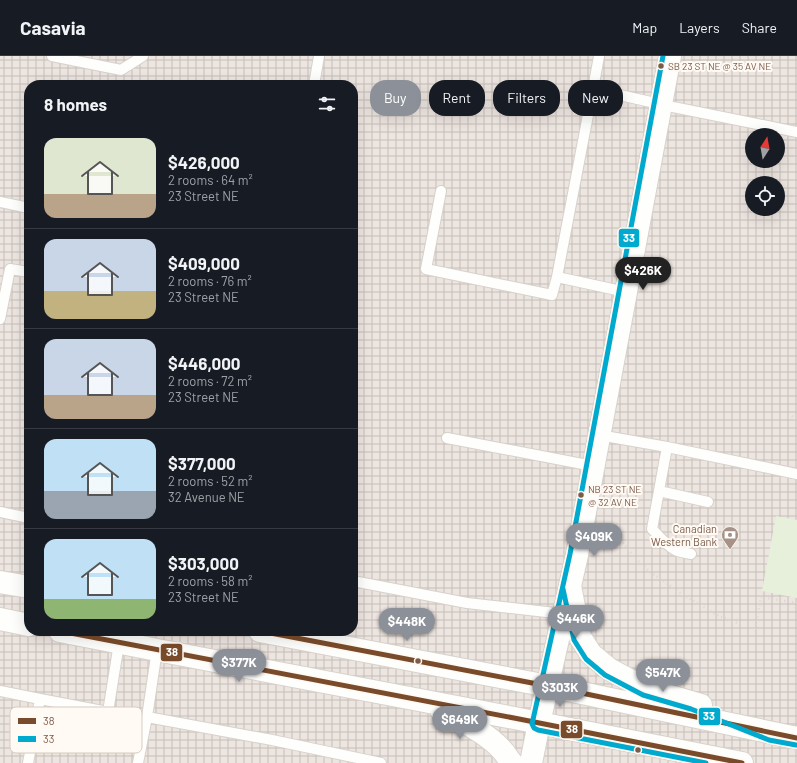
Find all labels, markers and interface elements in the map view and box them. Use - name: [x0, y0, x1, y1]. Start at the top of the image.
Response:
- text: Casavia: [20, 16, 86, 39]
- text: Map: [632, 19, 657, 36]
- text: Layers: [679, 19, 720, 36]
- text: Share: [742, 19, 777, 36]
- place label: SB 23 ST NE @ 35 AV NE: [668, 60, 771, 72]
- marker: SB 23 ST NE @ 35 AV NE: [656, 61, 666, 71]
- chip: Buy: [370, 80, 421, 116]
- chip: Rent: [429, 80, 485, 116]
- chip: Filters: [493, 80, 560, 116]
- chip: New: [568, 80, 623, 116]
- icon: filters: [316, 93, 338, 115]
- text: 8 homes: [44, 94, 107, 114]
- north arrow: [745, 128, 785, 168]
- map controls: [745, 128, 785, 216]
- text: $426,000: [168, 152, 240, 172]
- icon: home: [76, 154, 124, 202]
- text: 2 rooms · 64 m²: [168, 172, 253, 188]
- button: locate: [745, 176, 785, 216]
- text: 23 Street NE: [168, 188, 239, 204]
- line badge: 33: [618, 228, 640, 248]
- text: 33: [623, 231, 635, 244]
- text: $409,000: [168, 253, 240, 273]
- icon: home: [76, 255, 124, 303]
- pin: $426K: [615, 257, 671, 291]
- text: $426K: [624, 262, 662, 278]
- text: 2 rooms · 76 m²: [168, 273, 252, 289]
- text: 23 Street NE: [168, 289, 239, 305]
- text: $446,000: [168, 353, 241, 373]
- icon: home: [76, 355, 124, 403]
- text: 2 rooms · 72 m²: [168, 373, 252, 389]
- text: 23 Street NE: [168, 389, 239, 405]
- text: $377,000: [168, 453, 236, 473]
- icon: home: [76, 455, 124, 503]
- text: 2 rooms · 52 m²: [168, 473, 253, 489]
- place label: NB 23 ST NE @ 32 AV NE: [588, 483, 641, 508]
- text: 32 Avenue NE: [168, 489, 245, 505]
- marker: NB 23 ST NE @ 32 AV NE: [576, 490, 586, 500]
- place label: Canadian Western Bank: [651, 522, 717, 548]
- pin: $409K: [566, 523, 622, 557]
- bank icon: Canadian Western Bank: [720, 525, 740, 550]
- text: $409K: [575, 528, 613, 544]
- text: $303,000: [168, 553, 239, 573]
- icon: home: [76, 555, 124, 603]
- text: 2 rooms · 58 m²: [168, 573, 252, 589]
- text: 23 Street NE: [168, 589, 239, 605]
- pin: $446K: [548, 605, 604, 639]
- pin: $448K: [379, 608, 435, 642]
- text: $446K: [557, 610, 595, 626]
- text: $448K: [388, 613, 426, 629]
- line badge: 38: [160, 643, 183, 662]
- text: 38: [166, 645, 178, 658]
- pin: $377K: [211, 649, 267, 683]
- text: $377K: [221, 654, 257, 670]
- unlabelled marker: [413, 656, 423, 666]
- pin: $547K: [635, 659, 691, 693]
- text: $547K: [645, 664, 681, 680]
- pin: $303K: [532, 674, 588, 708]
- text: $303K: [541, 679, 579, 695]
- pin: $649K: [432, 706, 488, 740]
- legend: [10, 707, 142, 753]
- line badge: 33: [698, 707, 721, 726]
- text: 33: [703, 709, 715, 722]
- text: $649K: [441, 711, 479, 727]
- text: 38: [43, 714, 55, 727]
- line badge: 38: [560, 720, 583, 739]
- text: 38: [566, 722, 578, 735]
- text: 33: [43, 732, 54, 745]
- unlabelled marker: [633, 745, 643, 755]

